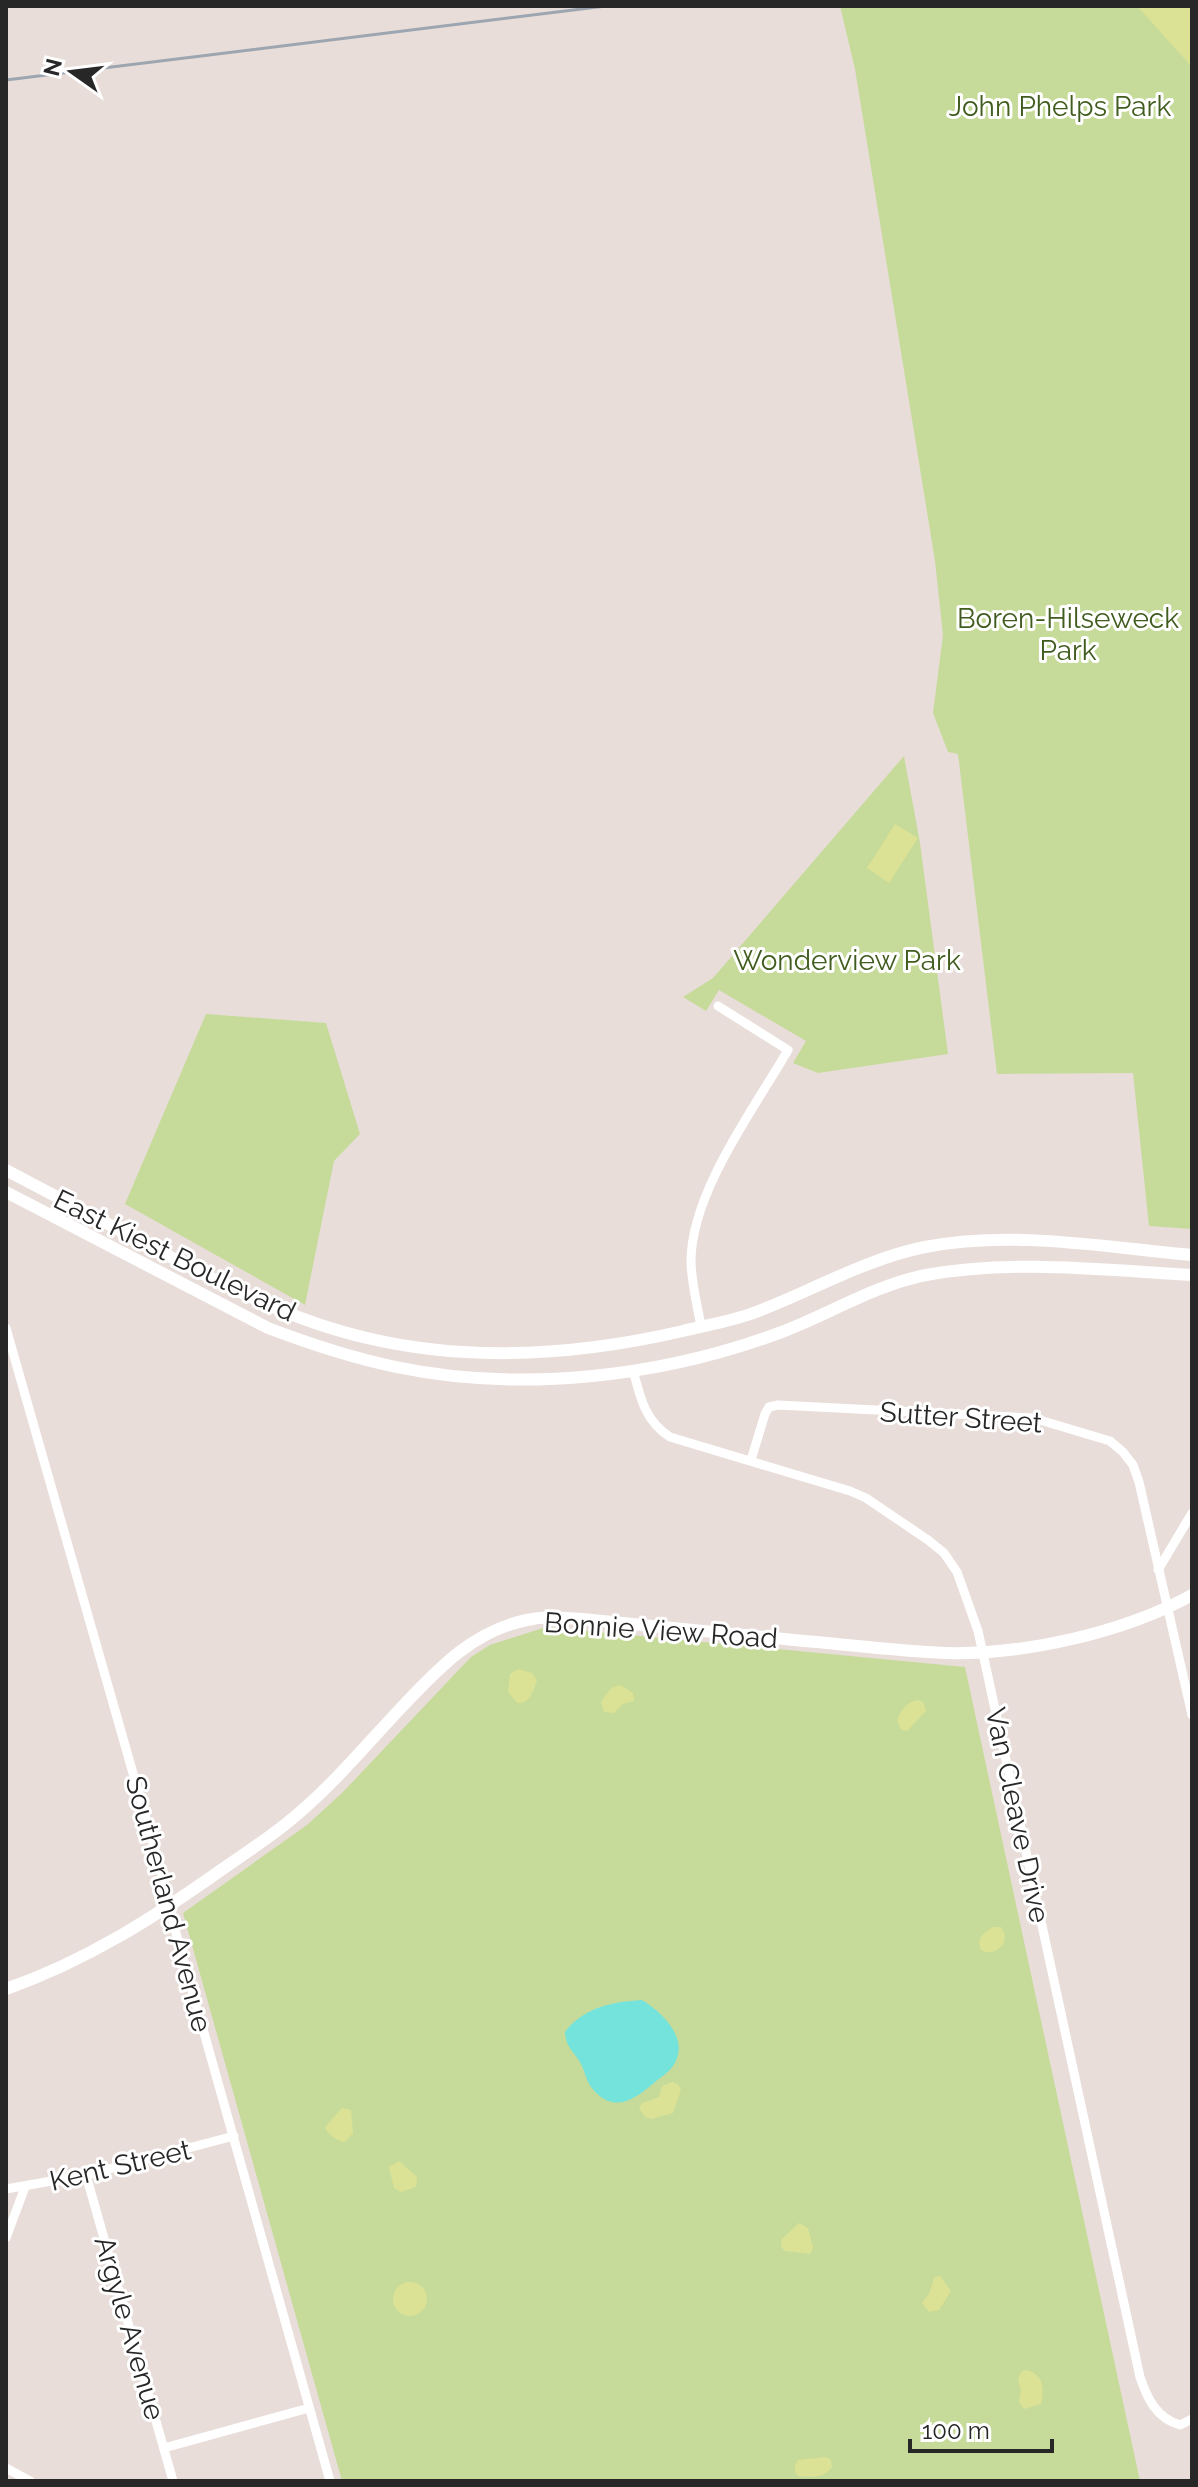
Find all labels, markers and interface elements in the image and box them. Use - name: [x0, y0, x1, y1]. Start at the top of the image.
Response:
- north arrow: [32, 32, 112, 112]
- text: N: [38, 56, 67, 78]
- park label: John Phelps Park: [949, 90, 1171, 123]
- park label: Boren-Hilseweck Park: [957, 602, 1179, 667]
- park label: Wonderview Park: [733, 944, 961, 977]
- street label: East Kiest Boulevard: [48, 1183, 301, 1328]
- street label: Sutter Street: [879, 1395, 1044, 1440]
- street label: Bonnie View Road: [543, 1606, 779, 1655]
- street label: Van Cleave Drive: [979, 1704, 1056, 1926]
- street label: Southerland Avenue: [118, 1773, 219, 2036]
- street label: Kent Street: [46, 2133, 195, 2198]
- street label: Argyle Avenue: [88, 2233, 171, 2424]
- scale bar: [910, 2403, 1052, 2453]
- text: 100 m: [922, 2416, 990, 2445]

